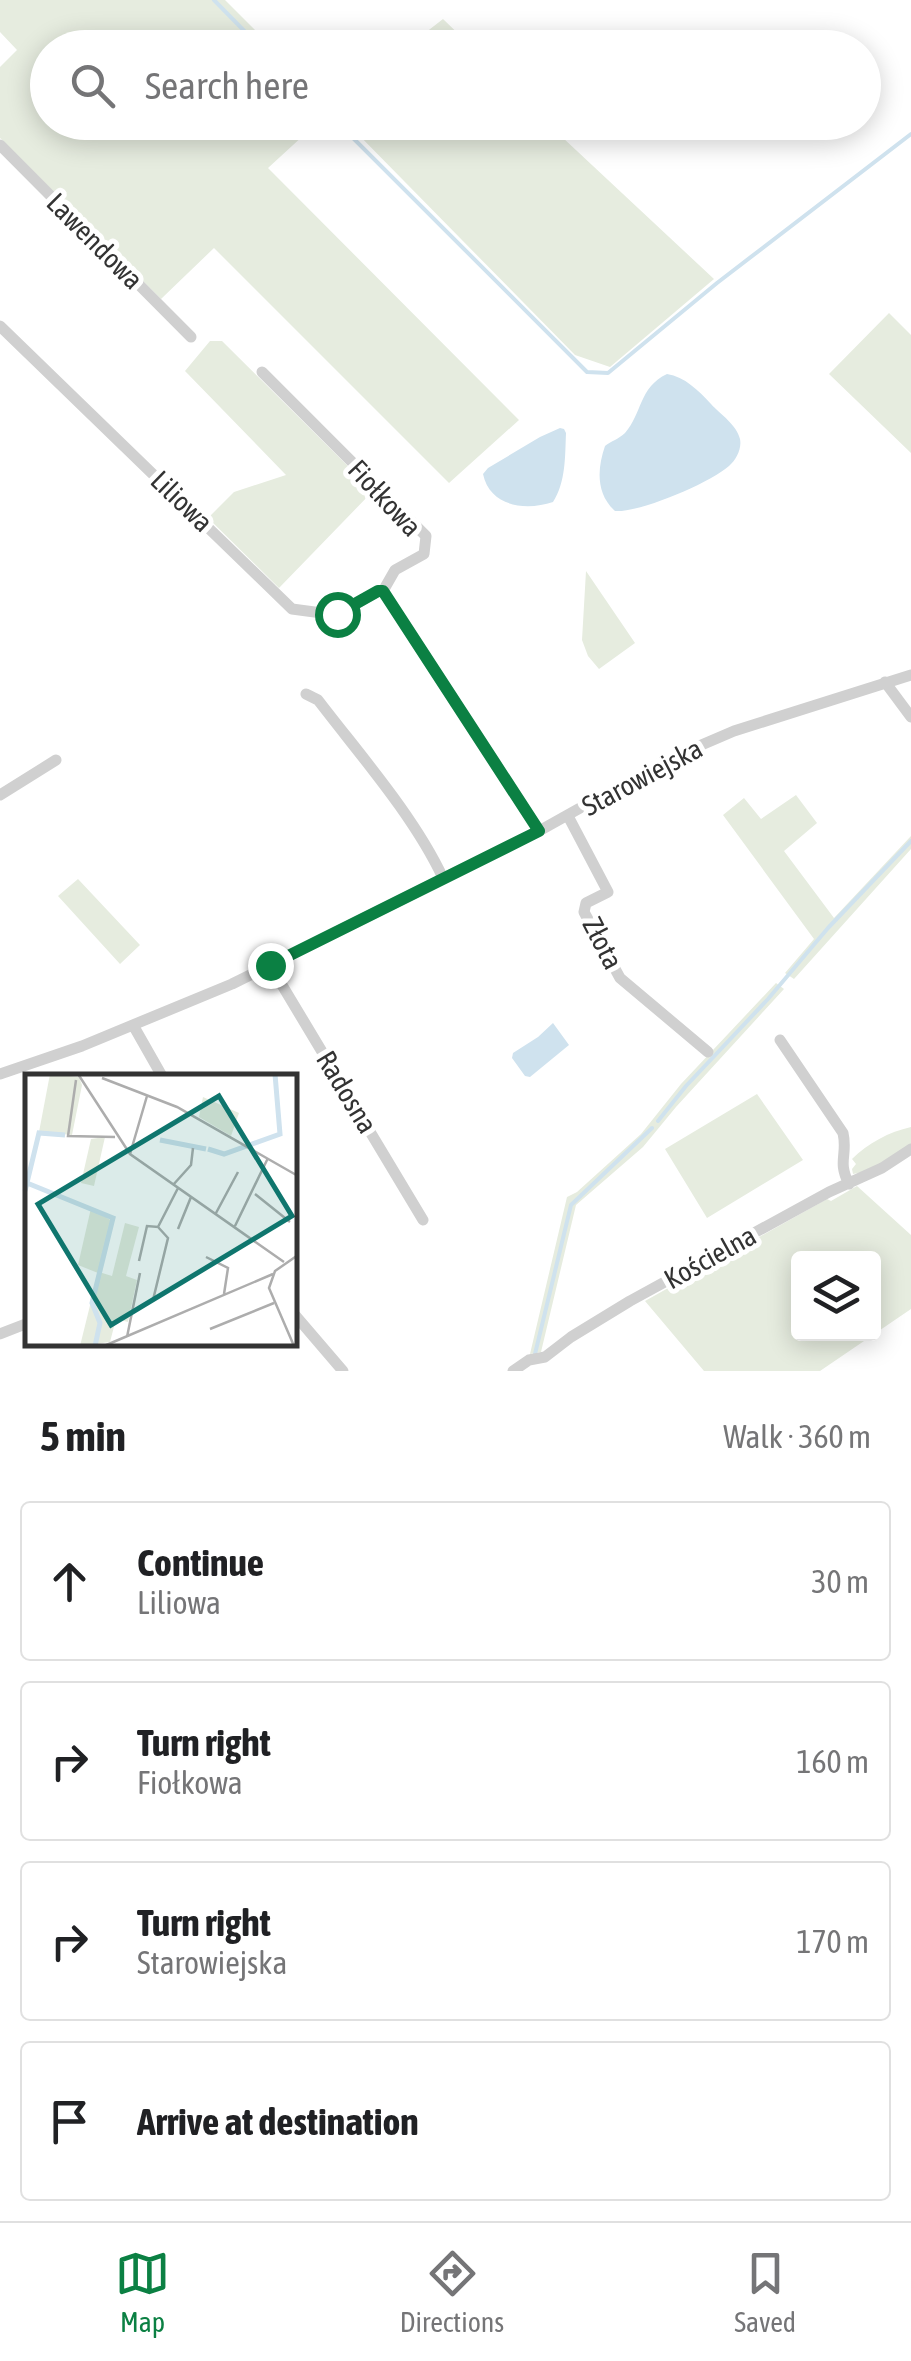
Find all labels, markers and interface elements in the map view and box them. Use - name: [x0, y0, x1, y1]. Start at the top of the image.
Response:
- search box: [30, 30, 881, 140]
- icon: search: [65, 58, 120, 113]
- text: Search here: [145, 64, 309, 107]
- street label: Lawendowa: [40, 186, 150, 296]
- street label: Fiołkowa: [342, 453, 428, 543]
- street label: Liliowa: [144, 464, 220, 538]
- route start: [315, 592, 361, 638]
- street label: Starowiejska: [576, 732, 708, 822]
- street label: Złota: [576, 912, 630, 974]
- route end: [248, 943, 294, 989]
- street label: Radosna: [310, 1045, 384, 1139]
- inset map: [25, 1074, 298, 1346]
- street label: Kościelna: [659, 1219, 761, 1295]
- map controls: [791, 1251, 881, 1341]
- button: layers: [791, 1251, 881, 1341]
- text: 5 min: [40, 1412, 126, 1460]
- text: Walk · 360 m: [723, 1418, 871, 1455]
- text: Continue: [137, 1541, 264, 1584]
- icon: ahead: [42, 1554, 97, 1609]
- text: 30 m: [811, 1563, 869, 1600]
- text: Liliowa: [137, 1584, 221, 1621]
- text: Turn right: [137, 1721, 271, 1764]
- icon: right: [42, 1734, 97, 1789]
- text: 160 m: [796, 1743, 869, 1780]
- text: Fiołkowa: [137, 1764, 243, 1801]
- text: Turn right: [137, 1901, 271, 1944]
- icon: right: [42, 1914, 97, 1969]
- text: 170 m: [796, 1923, 869, 1960]
- text: Starowiejska: [137, 1944, 287, 1981]
- icon: arrive: [42, 2094, 97, 2149]
- text: Arrive at destination: [137, 2100, 419, 2143]
- tab: Map: [115, 2246, 170, 2338]
- tab: Directions: [400, 2246, 504, 2338]
- tab: Saved: [734, 2246, 796, 2338]

